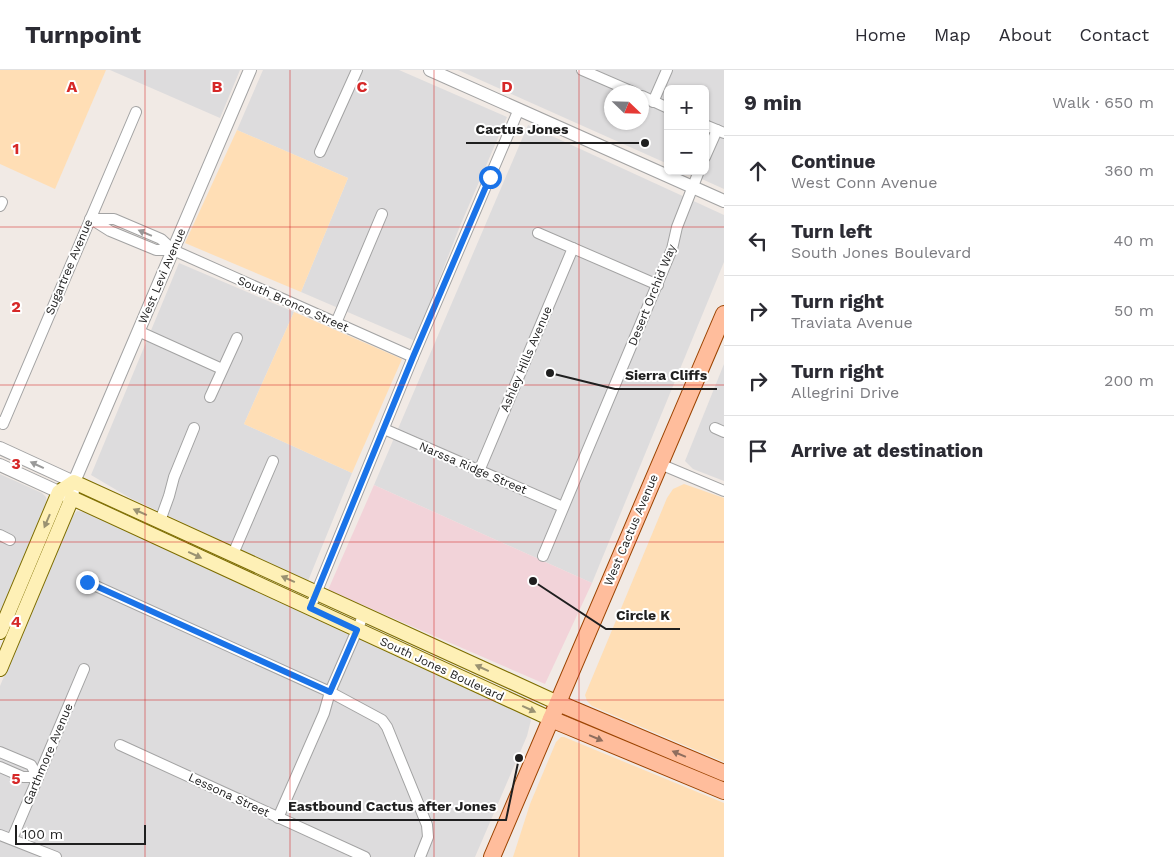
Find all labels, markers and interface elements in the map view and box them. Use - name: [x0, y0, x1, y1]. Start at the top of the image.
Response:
- text: Turnpoint: [25, 21, 141, 49]
- text: Home: [855, 24, 906, 45]
- text: Map: [934, 24, 971, 45]
- text: About: [999, 24, 1051, 45]
- text: Contact: [1079, 24, 1149, 45]
- text: A: [67, 77, 78, 96]
- text: B: [212, 77, 223, 96]
- text: C: [357, 77, 368, 96]
- text: D: [501, 77, 513, 96]
- north arrow: [604, 85, 649, 130]
- map controls: [664, 85, 709, 175]
- button: +: [664, 85, 709, 130]
- text: 9 min: [744, 90, 802, 115]
- text: Walk · 650 m: [1052, 93, 1154, 112]
- callout: Cactus Jones: [466, 114, 579, 143]
- text: Cactus Jones: [476, 121, 569, 137]
- button: −: [664, 130, 709, 175]
- text: 1: [13, 139, 19, 158]
- text: Continue: [791, 150, 875, 173]
- icon: ahead: [744, 157, 772, 185]
- text: 360 m: [1104, 161, 1154, 180]
- route start: [479, 166, 502, 189]
- text: West Conn Avenue: [791, 173, 937, 192]
- street label: Sugartree Avenue: [43, 217, 95, 317]
- text: Turn left: [791, 220, 872, 243]
- street label: West Levi Avenue: [135, 226, 189, 326]
- icon: left: [744, 227, 772, 255]
- one-way arrow: [138, 228, 152, 236]
- text: 40 m: [1114, 231, 1154, 250]
- street label: Desert Orchid Way: [625, 241, 679, 348]
- text: South Jones Boulevard: [791, 243, 971, 262]
- street label: South Bronco Street: [235, 273, 351, 335]
- text: Turn right: [791, 290, 884, 313]
- text: 2: [11, 297, 21, 316]
- icon: right: [744, 297, 772, 325]
- text: 50 m: [1114, 301, 1154, 320]
- street label: Ashley Hills Avenue: [497, 304, 555, 414]
- text: Traviata Avenue: [791, 313, 913, 332]
- callout: Sierra Cliffs: [615, 360, 717, 389]
- text: Turn right: [791, 360, 884, 383]
- text: Sierra Cliffs: [625, 367, 708, 383]
- icon: right: [744, 367, 772, 395]
- text: 200 m: [1104, 371, 1154, 390]
- text: Allegrini Drive: [791, 383, 899, 402]
- icon: arrive: [744, 437, 772, 465]
- street label: Narssa Ridge Street: [417, 439, 529, 497]
- text: Arrive at destination: [791, 439, 983, 462]
- text: 3: [11, 454, 21, 473]
- one-way arrow: [30, 460, 44, 468]
- street label: West Cactus Avenue: [601, 472, 661, 588]
- one-way arrow: [133, 507, 147, 515]
- one-way arrow: [43, 514, 51, 528]
- one-way arrow: [188, 550, 203, 559]
- route end: [76, 571, 99, 594]
- one-way arrow: [281, 575, 295, 583]
- callout: Circle K: [606, 600, 680, 629]
- text: Circle K: [616, 607, 670, 623]
- text: 4: [11, 612, 21, 631]
- street label: South Jones Boulevard: [378, 634, 506, 704]
- one-way arrow: [475, 664, 489, 672]
- street label: Garthmore Avenue: [20, 701, 76, 807]
- one-way arrow: [522, 705, 536, 713]
- one-way arrow: [589, 734, 604, 742]
- one-way arrow: [671, 750, 686, 758]
- text: 5: [11, 769, 21, 788]
- street label: Lessona Street: [186, 770, 272, 820]
- callout: Eastbound Cactus after Jones: [278, 791, 506, 820]
- text: Eastbound Cactus after Jones: [288, 798, 497, 814]
- scale bar: [15, 822, 146, 845]
- text: 100 m: [22, 826, 63, 842]

